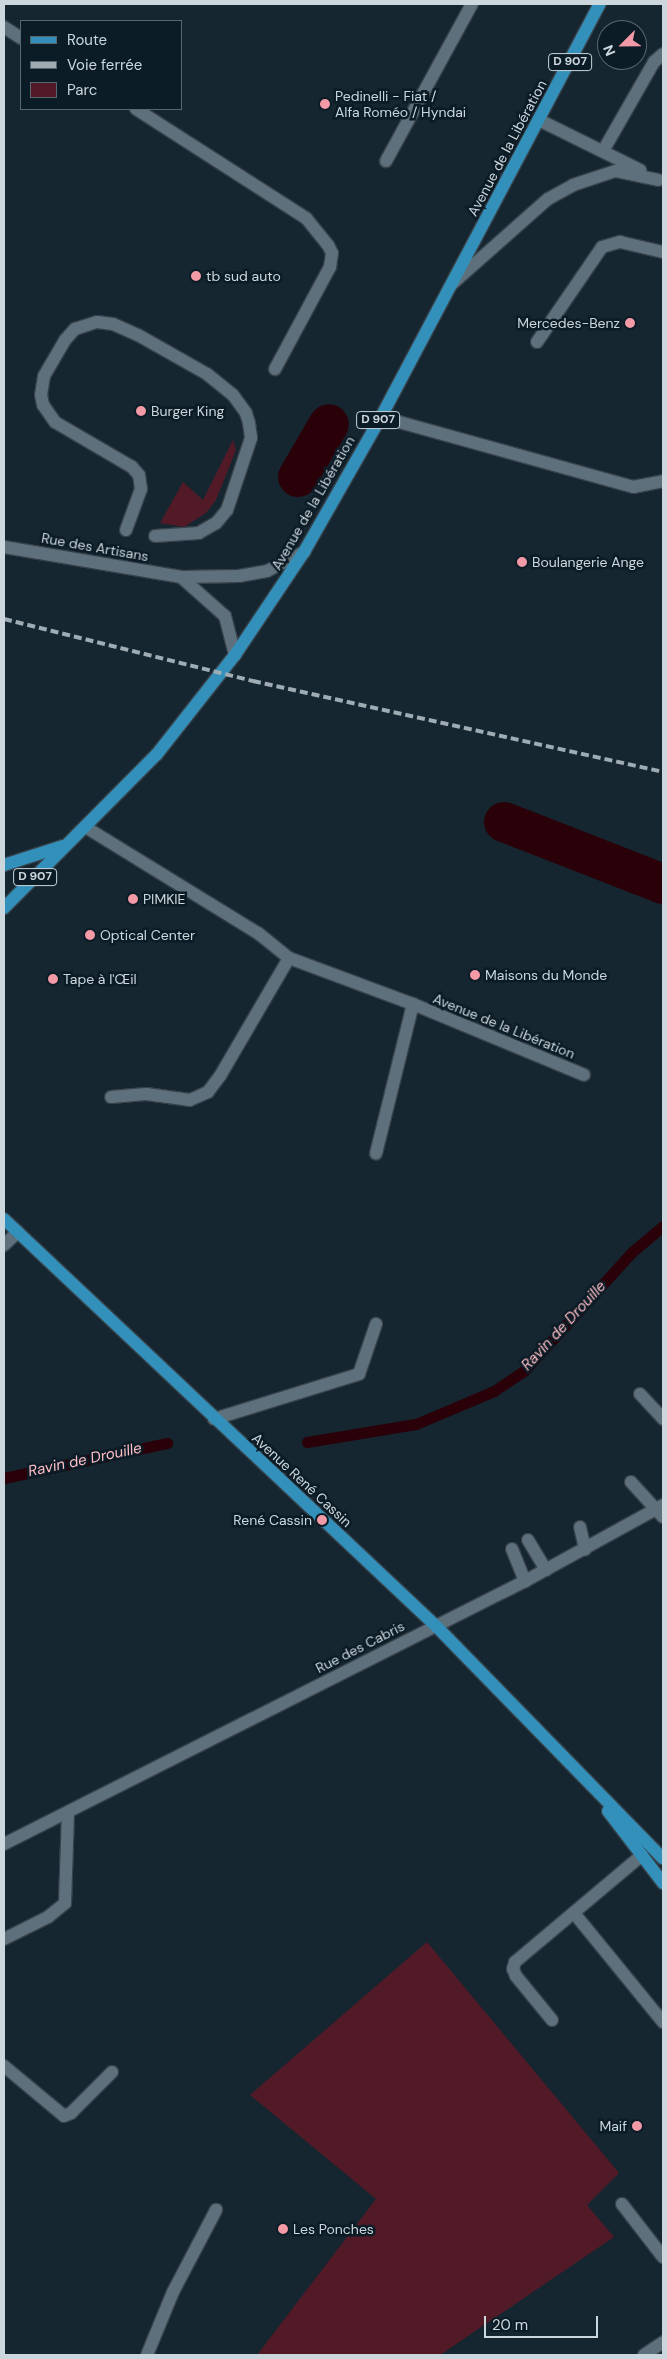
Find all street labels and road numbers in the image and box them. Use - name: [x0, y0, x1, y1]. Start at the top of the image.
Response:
- road number: D 907: [548, 52, 592, 72]
- street label: Avenue de la Libération: [464, 77, 550, 219]
- road number: D 907: [356, 410, 400, 430]
- street label: Avenue de la Libération: [268, 433, 358, 573]
- street label: Rue des Artisans: [40, 529, 150, 565]
- road number: D 907: [12, 868, 58, 886]
- street label: Avenue de la Libération: [431, 990, 577, 1062]
- street label: Avenue René Cassin: [249, 1430, 355, 1530]
- street label: Rue des Cabris: [313, 1617, 407, 1677]

